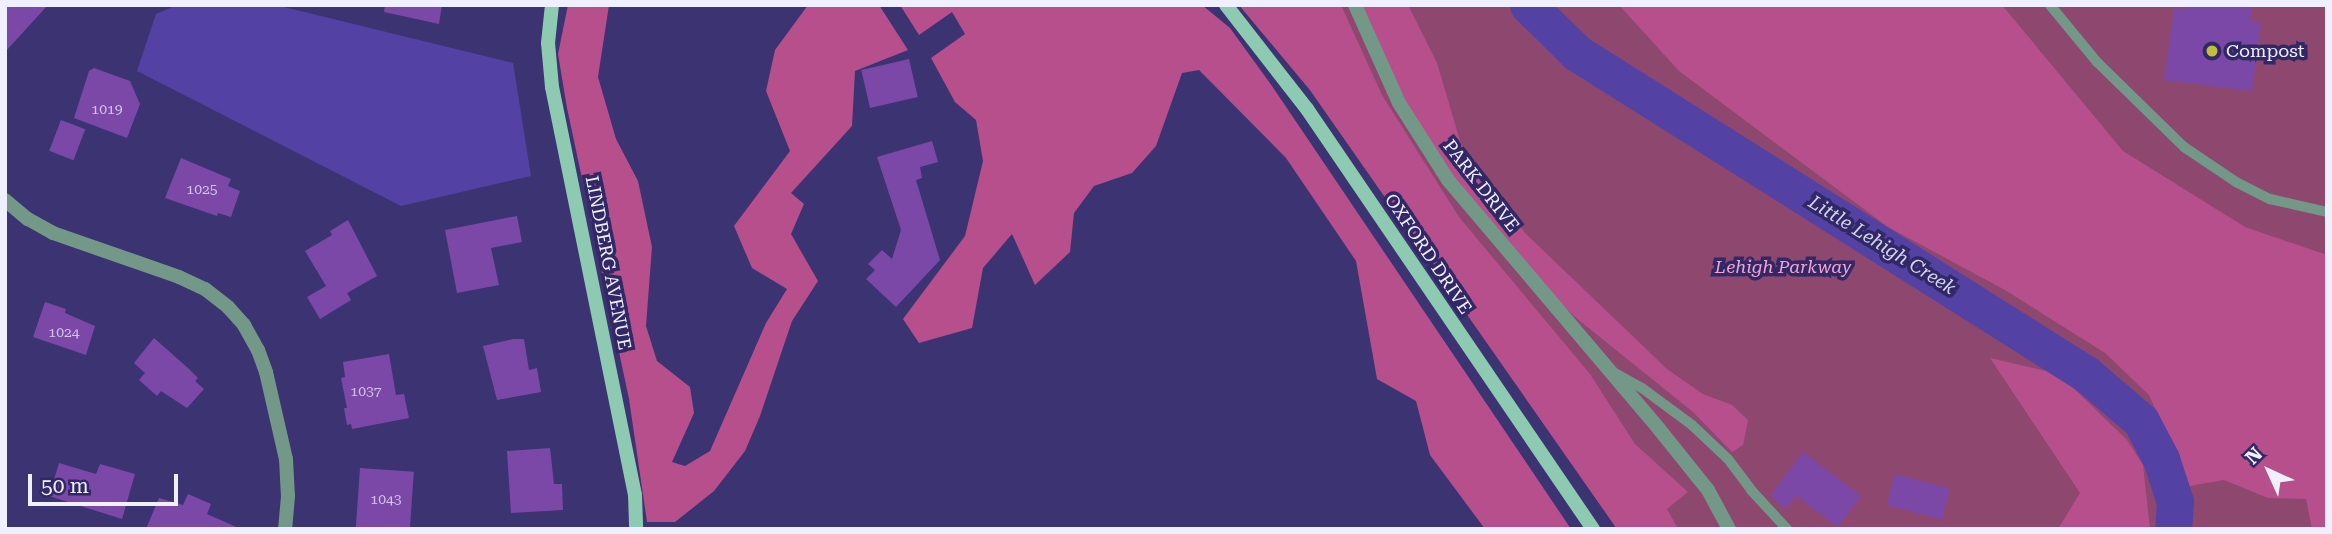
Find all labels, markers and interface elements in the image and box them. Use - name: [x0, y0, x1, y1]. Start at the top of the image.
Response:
- place label: Compost: [2226, 40, 2305, 62]
- marker: Compost: [2204, 43, 2220, 59]
- house number: 1019: [91, 101, 123, 117]
- street label: PARK DRIVE: [1438, 136, 1524, 236]
- street label: LINDBERG AVENUE: [581, 174, 635, 352]
- house number: 1025: [186, 181, 218, 197]
- street label: OXFORD DRIVE: [1380, 190, 1476, 318]
- water label: Little Lehigh Creek: [1804, 191, 1960, 299]
- park label: Lehigh Parkway: [1715, 256, 1851, 278]
- house number: 1024: [48, 324, 80, 340]
- house number: 1037: [350, 383, 382, 399]
- north arrow: [2234, 436, 2304, 506]
- text: N: [2240, 442, 2267, 469]
- scale bar: [32, 461, 182, 505]
- text: 50 m: [41, 474, 89, 498]
- house number: 1043: [370, 491, 402, 507]

